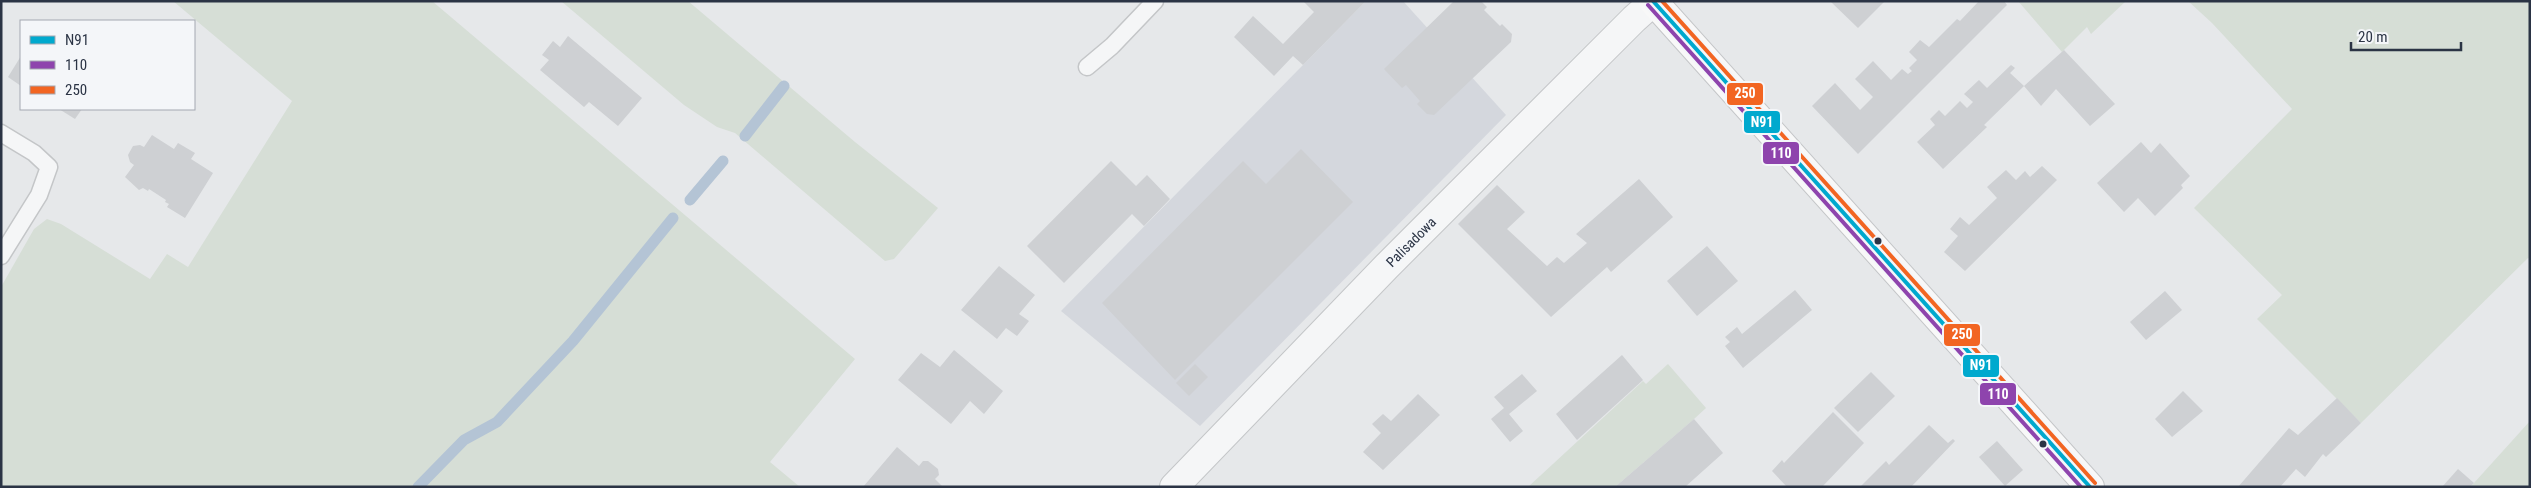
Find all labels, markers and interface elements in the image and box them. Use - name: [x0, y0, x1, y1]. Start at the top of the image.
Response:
- legend: [20, 20, 195, 110]
- scale bar: [2351, 20, 2461, 52]
- text: 20 m: [2358, 28, 2388, 46]
- text: N91: [65, 31, 89, 49]
- text: 110: [65, 56, 87, 74]
- text: 250: [65, 81, 87, 99]
- line badge: 250: [1726, 82, 1764, 106]
- text: 250: [1734, 85, 1756, 101]
- line badge: N91: [1743, 110, 1781, 134]
- text: N91: [1751, 114, 1773, 130]
- line badge: 110: [1762, 141, 1800, 165]
- text: 110: [1770, 145, 1792, 161]
- street label: Palisadowa: [1383, 214, 1439, 270]
- unlabelled marker: [1873, 236, 1883, 246]
- line badge: 250: [1943, 323, 1981, 347]
- text: 250: [1951, 326, 1973, 342]
- line badge: N91: [1962, 354, 2000, 378]
- text: N91: [1970, 357, 1992, 373]
- line badge: 110: [1979, 382, 2017, 406]
- text: 110: [1987, 386, 2009, 402]
- unlabelled marker: [2038, 439, 2048, 449]

